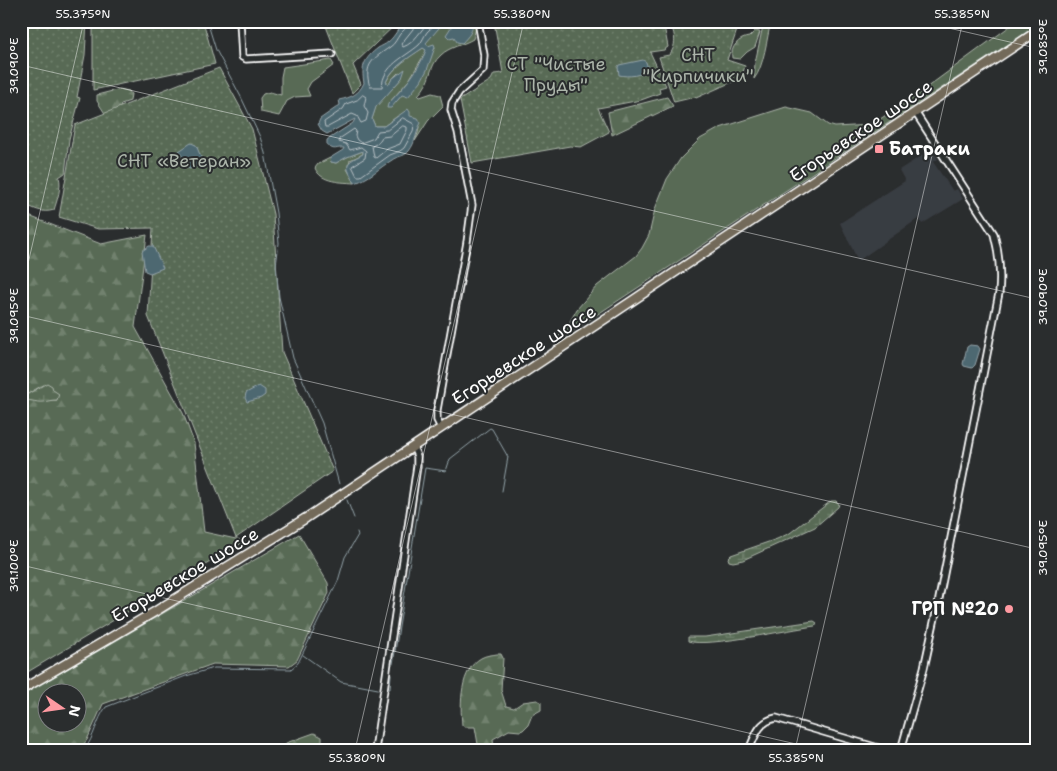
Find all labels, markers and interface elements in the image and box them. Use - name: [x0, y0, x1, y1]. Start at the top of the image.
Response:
- text: 55.375°N: [56, 6, 110, 22]
- text: 55.380°N: [494, 6, 550, 22]
- text: 55.385°N: [934, 6, 990, 22]
- text: 39.085°E: [1035, 19, 1051, 75]
- text: 39.090°E: [6, 37, 22, 95]
- park label: СНТ "Кирпичики": [642, 43, 754, 88]
- park label: СТ "Чистые Пруды": [506, 52, 606, 97]
- street label: Егорьевское шоссе: [785, 74, 937, 188]
- place label: Батраки: [889, 137, 970, 161]
- marker: Батраки: [873, 143, 885, 155]
- park label: СНТ «Ветеран»: [117, 149, 251, 173]
- text: 39.090°E: [1035, 268, 1051, 326]
- text: 39.095°E: [6, 288, 22, 344]
- street label: Егорьевское шоссе: [447, 299, 601, 411]
- text: 39.095°E: [1035, 520, 1051, 576]
- street label: Егорьевское шоссе: [107, 522, 263, 628]
- text: 39.100°E: [6, 539, 22, 593]
- place label: ГРП №20: [912, 597, 999, 621]
- marker: ГРП №20: [1003, 603, 1015, 615]
- north arrow: [38, 684, 88, 734]
- text: N: [65, 703, 85, 718]
- text: 55.380°N: [329, 750, 385, 766]
- text: 55.385°N: [768, 750, 824, 766]

